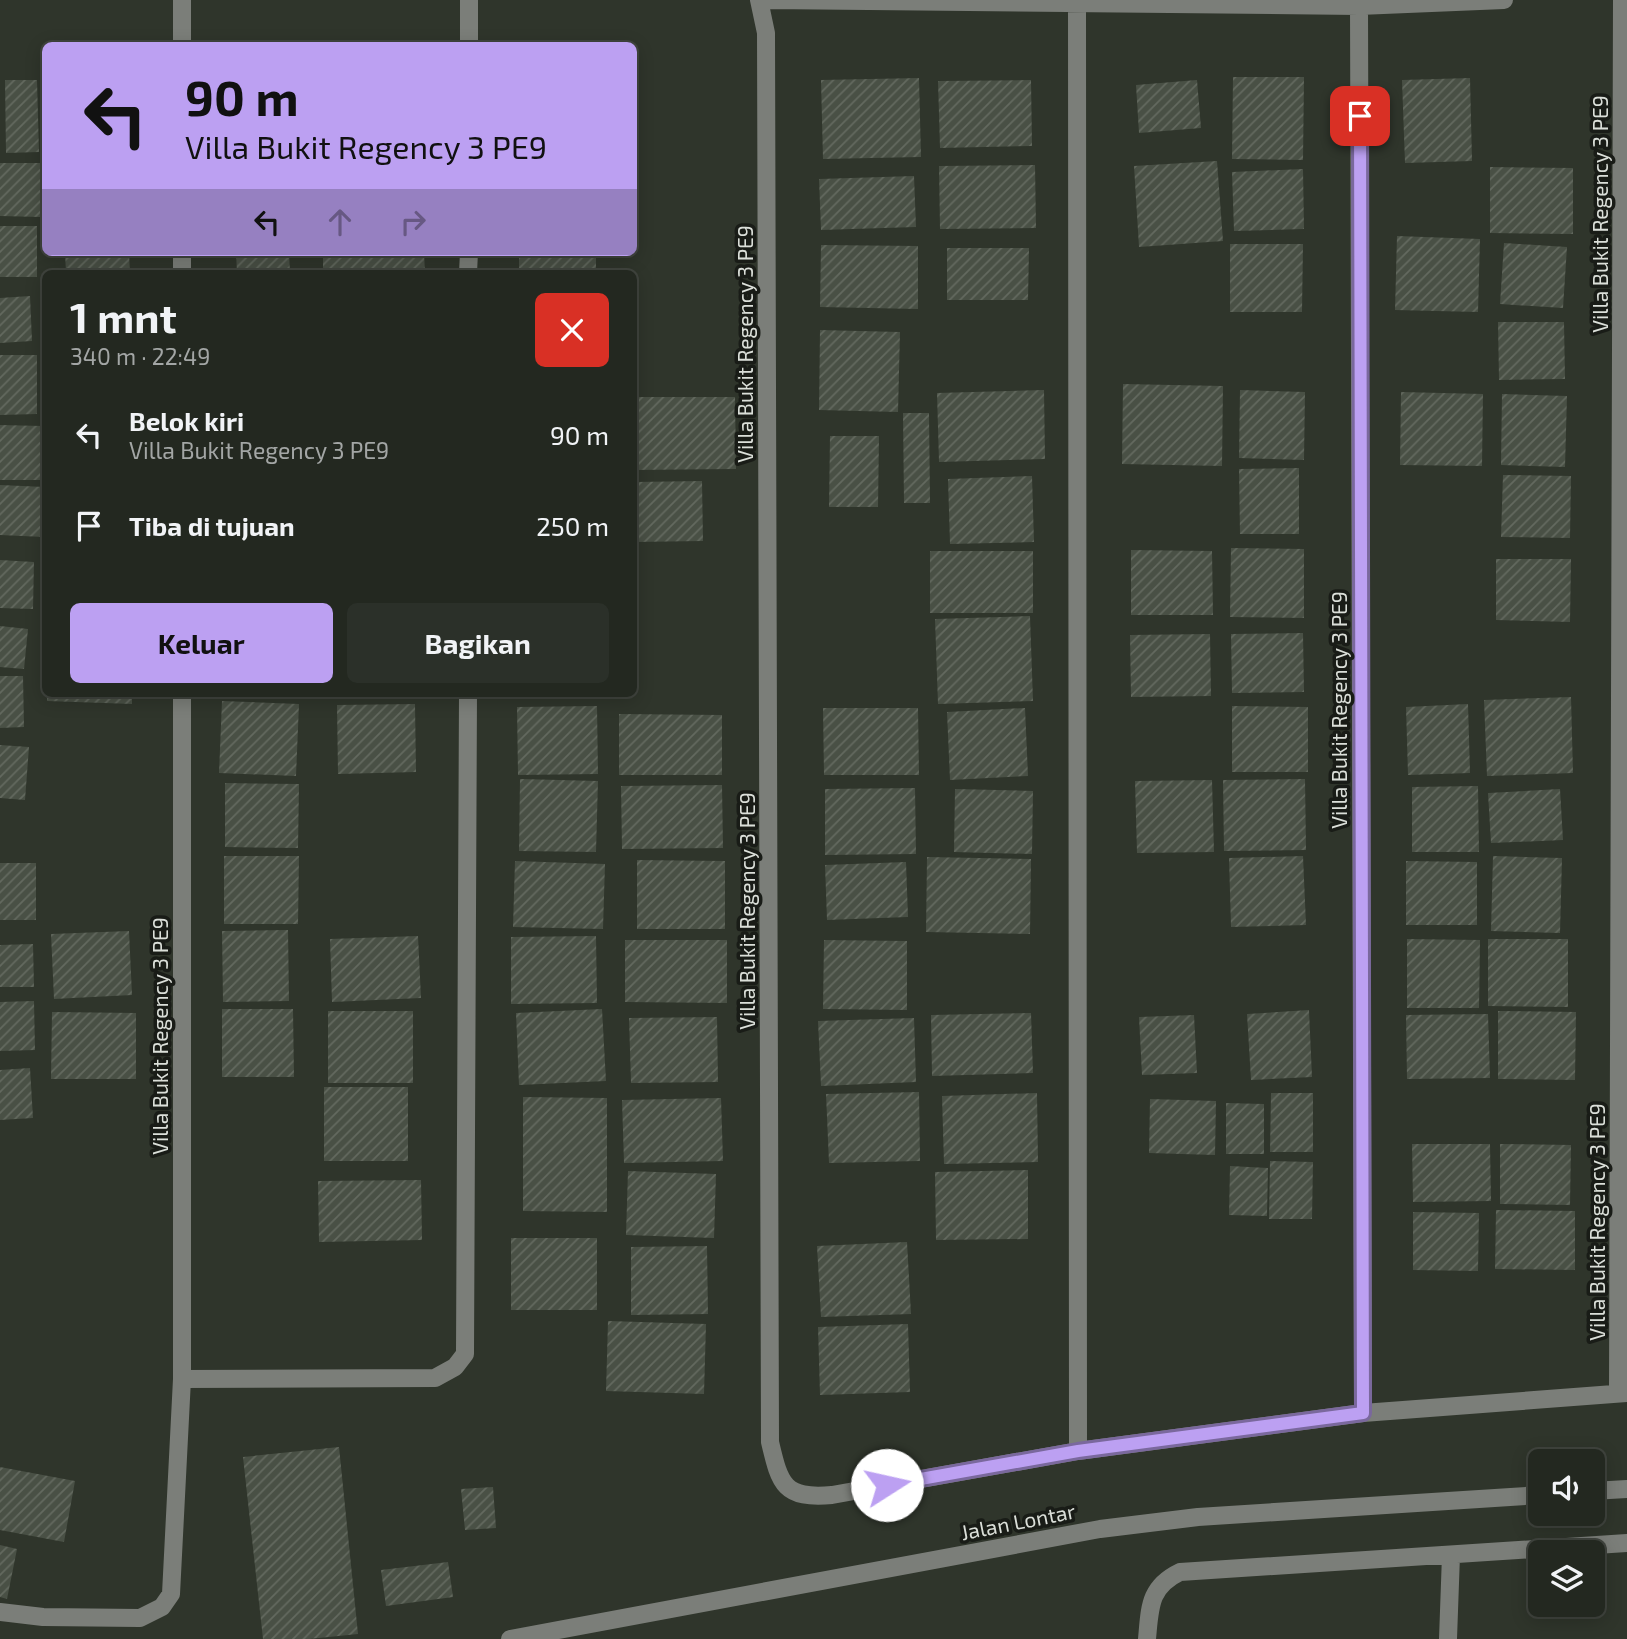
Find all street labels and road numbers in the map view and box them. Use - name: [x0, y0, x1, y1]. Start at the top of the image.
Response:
- street label: Villa Bukit Regency 3 PE9: [1587, 95, 1612, 333]
- street label: Villa Bukit Regency 3 PE9: [732, 225, 757, 463]
- street label: Villa Bukit Regency 3 PE9: [1326, 591, 1351, 829]
- street label: Villa Bukit Regency 3 PE9: [734, 792, 759, 1030]
- street label: Villa Bukit Regency 3 PE9: [147, 917, 172, 1155]
- street label: Villa Bukit Regency 3 PE9: [1584, 1103, 1609, 1341]
- street label: Jalan Lontar: [959, 1498, 1078, 1544]

